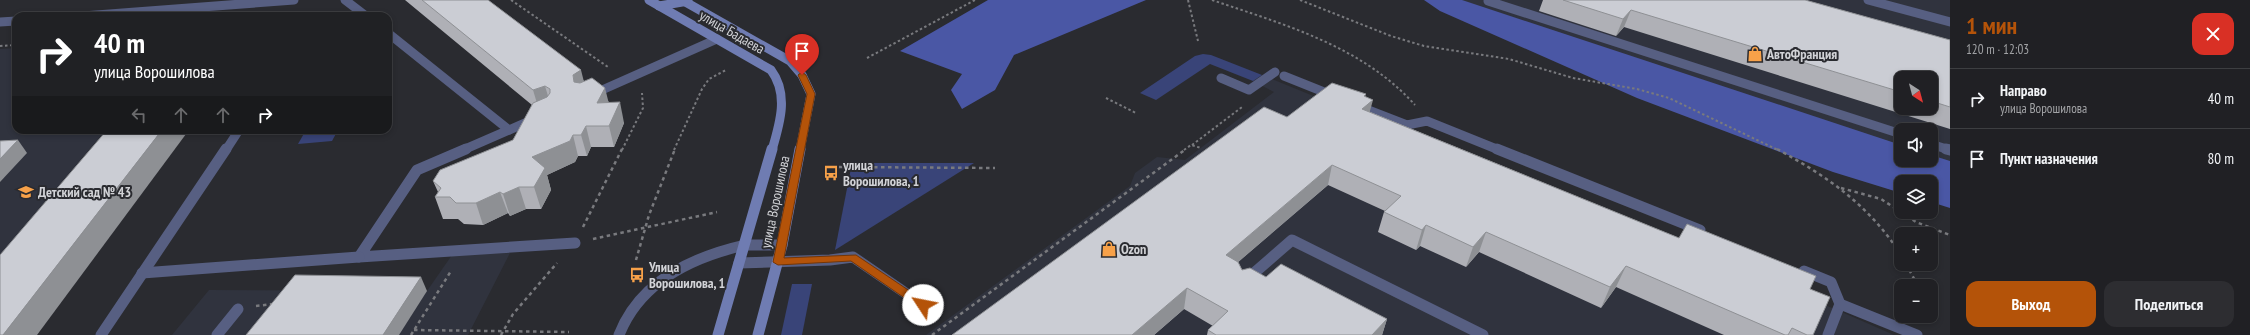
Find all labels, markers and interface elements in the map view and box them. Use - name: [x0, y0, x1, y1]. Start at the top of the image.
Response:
- street label: улица Бадаева: [696, 6, 768, 58]
- text: 1 мин: [1966, 10, 2017, 41]
- button: close: [2192, 13, 2234, 55]
- text: 40 m: [94, 24, 145, 61]
- icon: right: [28, 28, 80, 80]
- pin: [785, 34, 819, 75]
- icon: arrive: [791, 40, 813, 62]
- text: 120 m · 12:03: [1966, 41, 2029, 58]
- shop icon: АвтоФранция: [1746, 45, 1764, 63]
- place label: АвтоФранция: [1766, 45, 1837, 63]
- text: улица Ворошилова: [94, 60, 215, 83]
- north arrow: [1894, 71, 1938, 115]
- map controls: [1894, 71, 1938, 323]
- text: Направо: [2000, 81, 2047, 100]
- icon: right: [1966, 88, 1988, 110]
- text: 40 m: [2208, 89, 2234, 108]
- text: улица Ворошилова: [2000, 100, 2087, 117]
- icon: left: [128, 104, 150, 126]
- icon: ahead: [170, 104, 192, 126]
- icon: ahead: [212, 104, 234, 126]
- icon: right: [254, 104, 276, 126]
- button: sound: [1894, 123, 1938, 167]
- icon: arrive: [1966, 148, 1988, 170]
- text: Пункт назначения: [2000, 149, 2098, 168]
- text: 80 m: [2208, 149, 2234, 168]
- street label: улица Ворошилова: [756, 154, 794, 250]
- place label: улица Ворошилова, 1: [842, 156, 919, 190]
- bus stop icon: улица Ворошилова, 1: [822, 164, 840, 182]
- button: layers: [1894, 175, 1938, 219]
- school or university icon: Детский сад № 43: [17, 183, 35, 201]
- place label: Детский сад № 43: [38, 183, 131, 201]
- button: +: [1894, 227, 1938, 271]
- shop icon: Ozon: [1100, 240, 1118, 258]
- place label: Ozon: [1121, 240, 1146, 258]
- place label: Улица Ворошилова, 1: [648, 258, 725, 292]
- bus stop icon: Улица Ворошилова, 1: [628, 266, 646, 284]
- button: −: [1894, 279, 1938, 323]
- button: Выход: [1966, 281, 2096, 327]
- button: Поделиться: [2104, 281, 2234, 327]
- position arrow: [902, 284, 944, 326]

